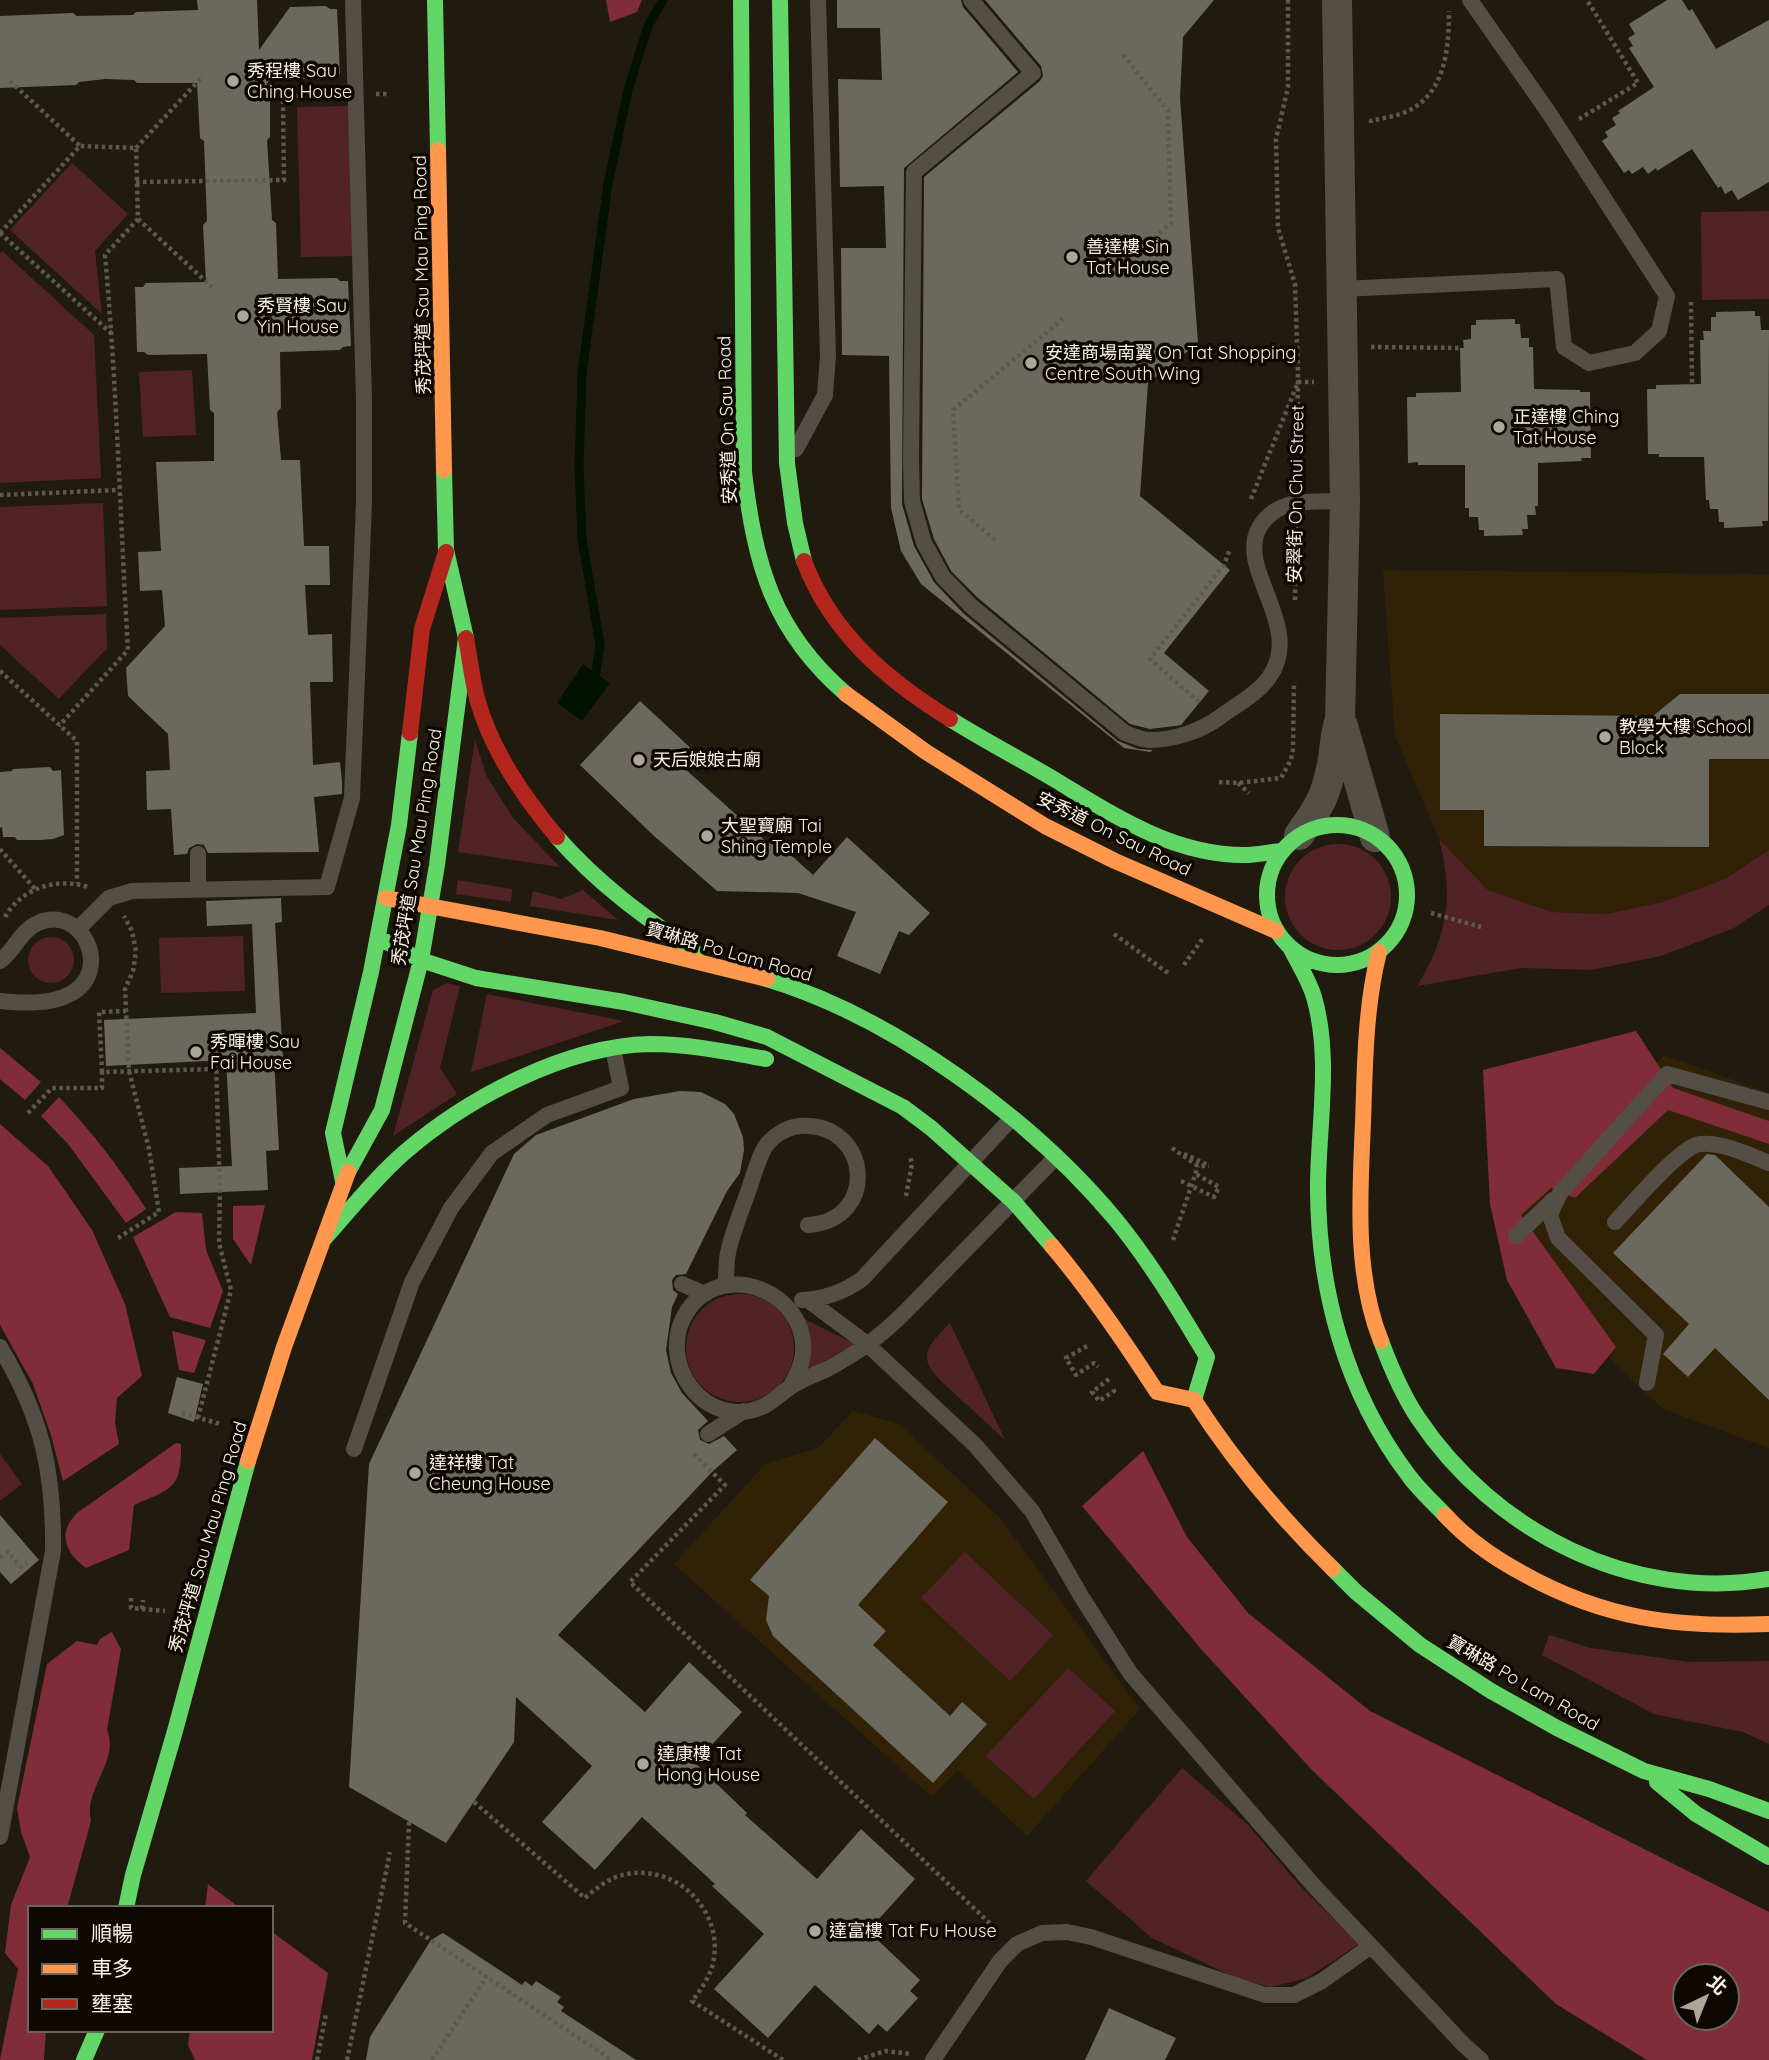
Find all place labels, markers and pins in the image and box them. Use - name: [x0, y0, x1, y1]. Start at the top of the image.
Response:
- place label: 秀程樓 Sau Ching House: [247, 59, 352, 103]
- marker: 秀程樓 Sau Ching House: [225, 73, 241, 89]
- place label: 善達樓 Sin Tat House: [1086, 235, 1170, 279]
- marker: 善達樓 Sin Tat House: [1064, 249, 1080, 265]
- place label: 秀賢樓 Sau Yin House: [257, 294, 347, 338]
- marker: 秀賢樓 Sau Yin House: [235, 308, 251, 324]
- place label: 安達商場南翼 On Tat Shopping Centre South Wing: [1045, 341, 1297, 385]
- marker: 安達商場南翼 On Tat Shopping Centre South Wing: [1023, 355, 1039, 371]
- place label: 正達樓 Ching Tat House: [1513, 405, 1619, 449]
- marker: 正達樓 Ching Tat House: [1491, 419, 1507, 435]
- place label: 教學大樓 School Block: [1619, 715, 1751, 759]
- marker: 教學大樓 School Block: [1597, 729, 1613, 745]
- place label: 天后娘娘古廟: [653, 748, 761, 771]
- marker: 天后娘娘古廟: [631, 752, 647, 768]
- place label: 大聖寶廟 Tai Shing Temple: [721, 814, 832, 858]
- marker: 大聖寶廟 Tai Shing Temple: [699, 828, 715, 844]
- place label: 秀暉樓 Sau Fai House: [210, 1030, 300, 1074]
- marker: 秀暉樓 Sau Fai House: [188, 1044, 204, 1060]
- place label: 達祥樓 Tat Cheung House: [429, 1451, 551, 1495]
- marker: 達祥樓 Tat Cheung House: [407, 1465, 423, 1481]
- place label: 達康樓 Tat Hong House: [657, 1742, 760, 1786]
- marker: 達康樓 Tat Hong House: [635, 1756, 651, 1772]
- place label: 達富樓 Tat Fu House: [829, 1919, 997, 1942]
- marker: 達富樓 Tat Fu House: [807, 1923, 823, 1939]

